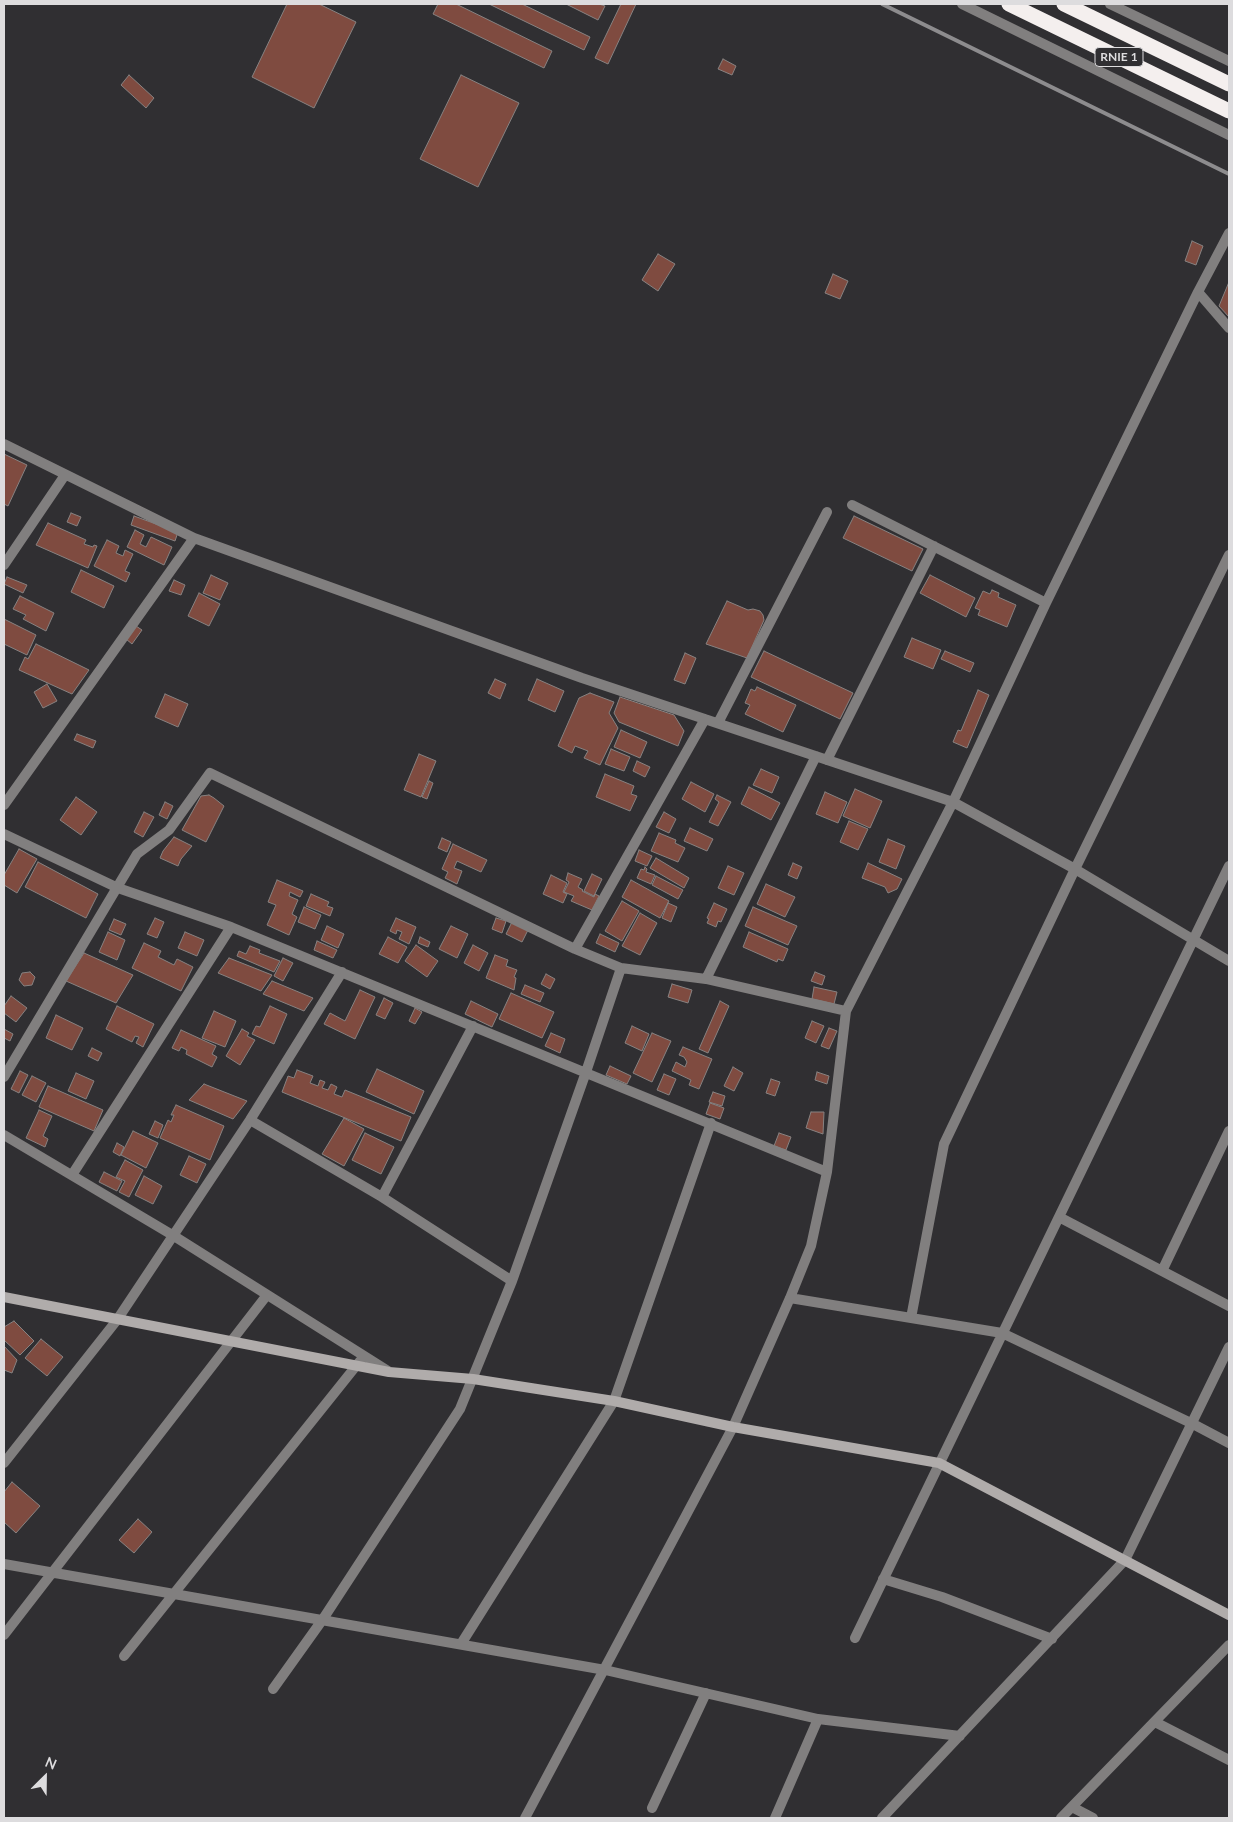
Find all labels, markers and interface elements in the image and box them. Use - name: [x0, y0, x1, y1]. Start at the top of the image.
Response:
- road number: RNIE 1: [1095, 48, 1143, 66]
- north arrow: [20, 1752, 70, 1802]
- text: N: [43, 1753, 59, 1773]

